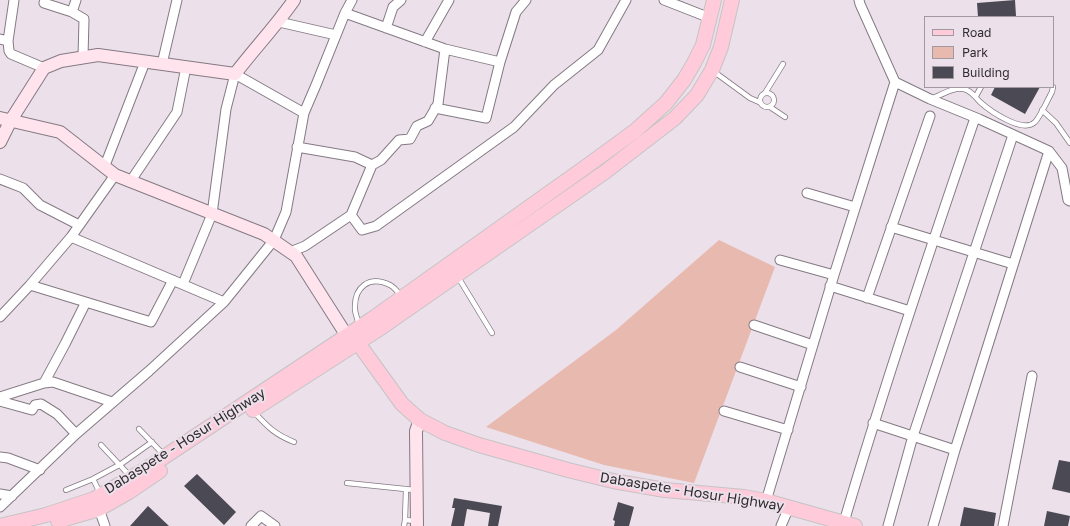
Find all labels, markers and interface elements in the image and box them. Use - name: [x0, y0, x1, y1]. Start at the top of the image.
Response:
- legend: [924, 16, 1054, 88]
- text: Road: [962, 25, 991, 40]
- text: Park: [962, 45, 988, 60]
- text: Building: [962, 65, 1010, 80]
- street label: Dabaspete - Hosur Highway: [102, 385, 268, 497]
- street label: Dabaspete - Hosur Highway: [599, 469, 785, 515]

